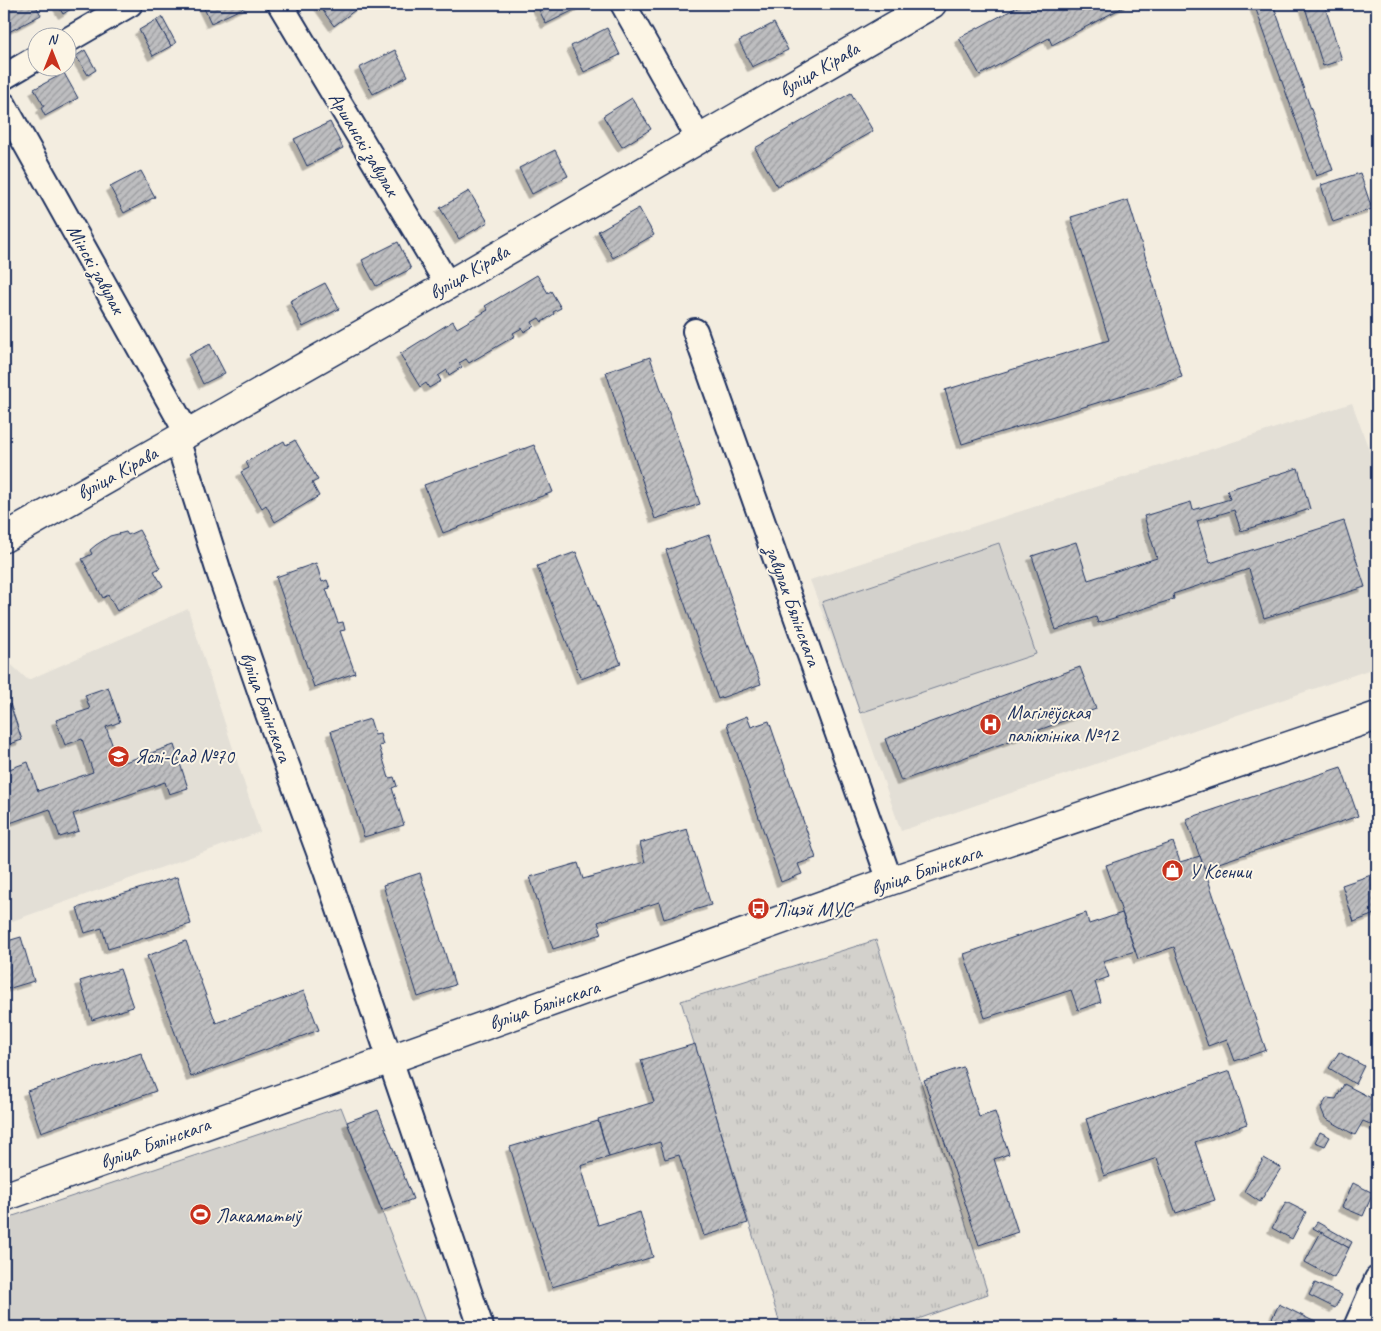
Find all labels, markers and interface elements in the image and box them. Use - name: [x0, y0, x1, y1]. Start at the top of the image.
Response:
- north arrow: [28, 28, 78, 78]
- text: N: [48, 31, 59, 48]
- street label: вуліца Кірава: [775, 35, 865, 102]
- street label: Аршанскі завулак: [322, 87, 406, 203]
- street label: Мінскі завулак: [60, 220, 132, 320]
- street label: вуліца Кірава: [425, 238, 515, 305]
- street label: вуліца Кірава: [72, 440, 163, 505]
- street label: завулак Бялінскага: [758, 540, 827, 672]
- street label: вуліца Бялінскага: [235, 649, 298, 767]
- place label: Магілёўская паліклініка №12: [1007, 700, 1120, 748]
- hospital icon: Магілёўская паліклініка №12: [979, 712, 1003, 736]
- school or university icon: Яслі-Сад №70: [107, 744, 131, 768]
- place label: Яслі-Сад №70: [135, 744, 236, 769]
- street label: вуліца Бялінскага: [867, 839, 986, 901]
- shop icon: У Ксении: [1161, 859, 1185, 883]
- place label: У Ксении: [1189, 859, 1253, 884]
- bus stop icon: Ліцэй МУС: [746, 897, 770, 921]
- place label: Ліцэй МУС: [774, 897, 854, 922]
- street label: вуліца Бялінскага: [485, 974, 604, 1036]
- street label: вуліца Бялінскага: [97, 1111, 215, 1174]
- sports icon: Лакаматыў: [188, 1203, 212, 1227]
- place label: Лакаматыў: [216, 1203, 303, 1228]

